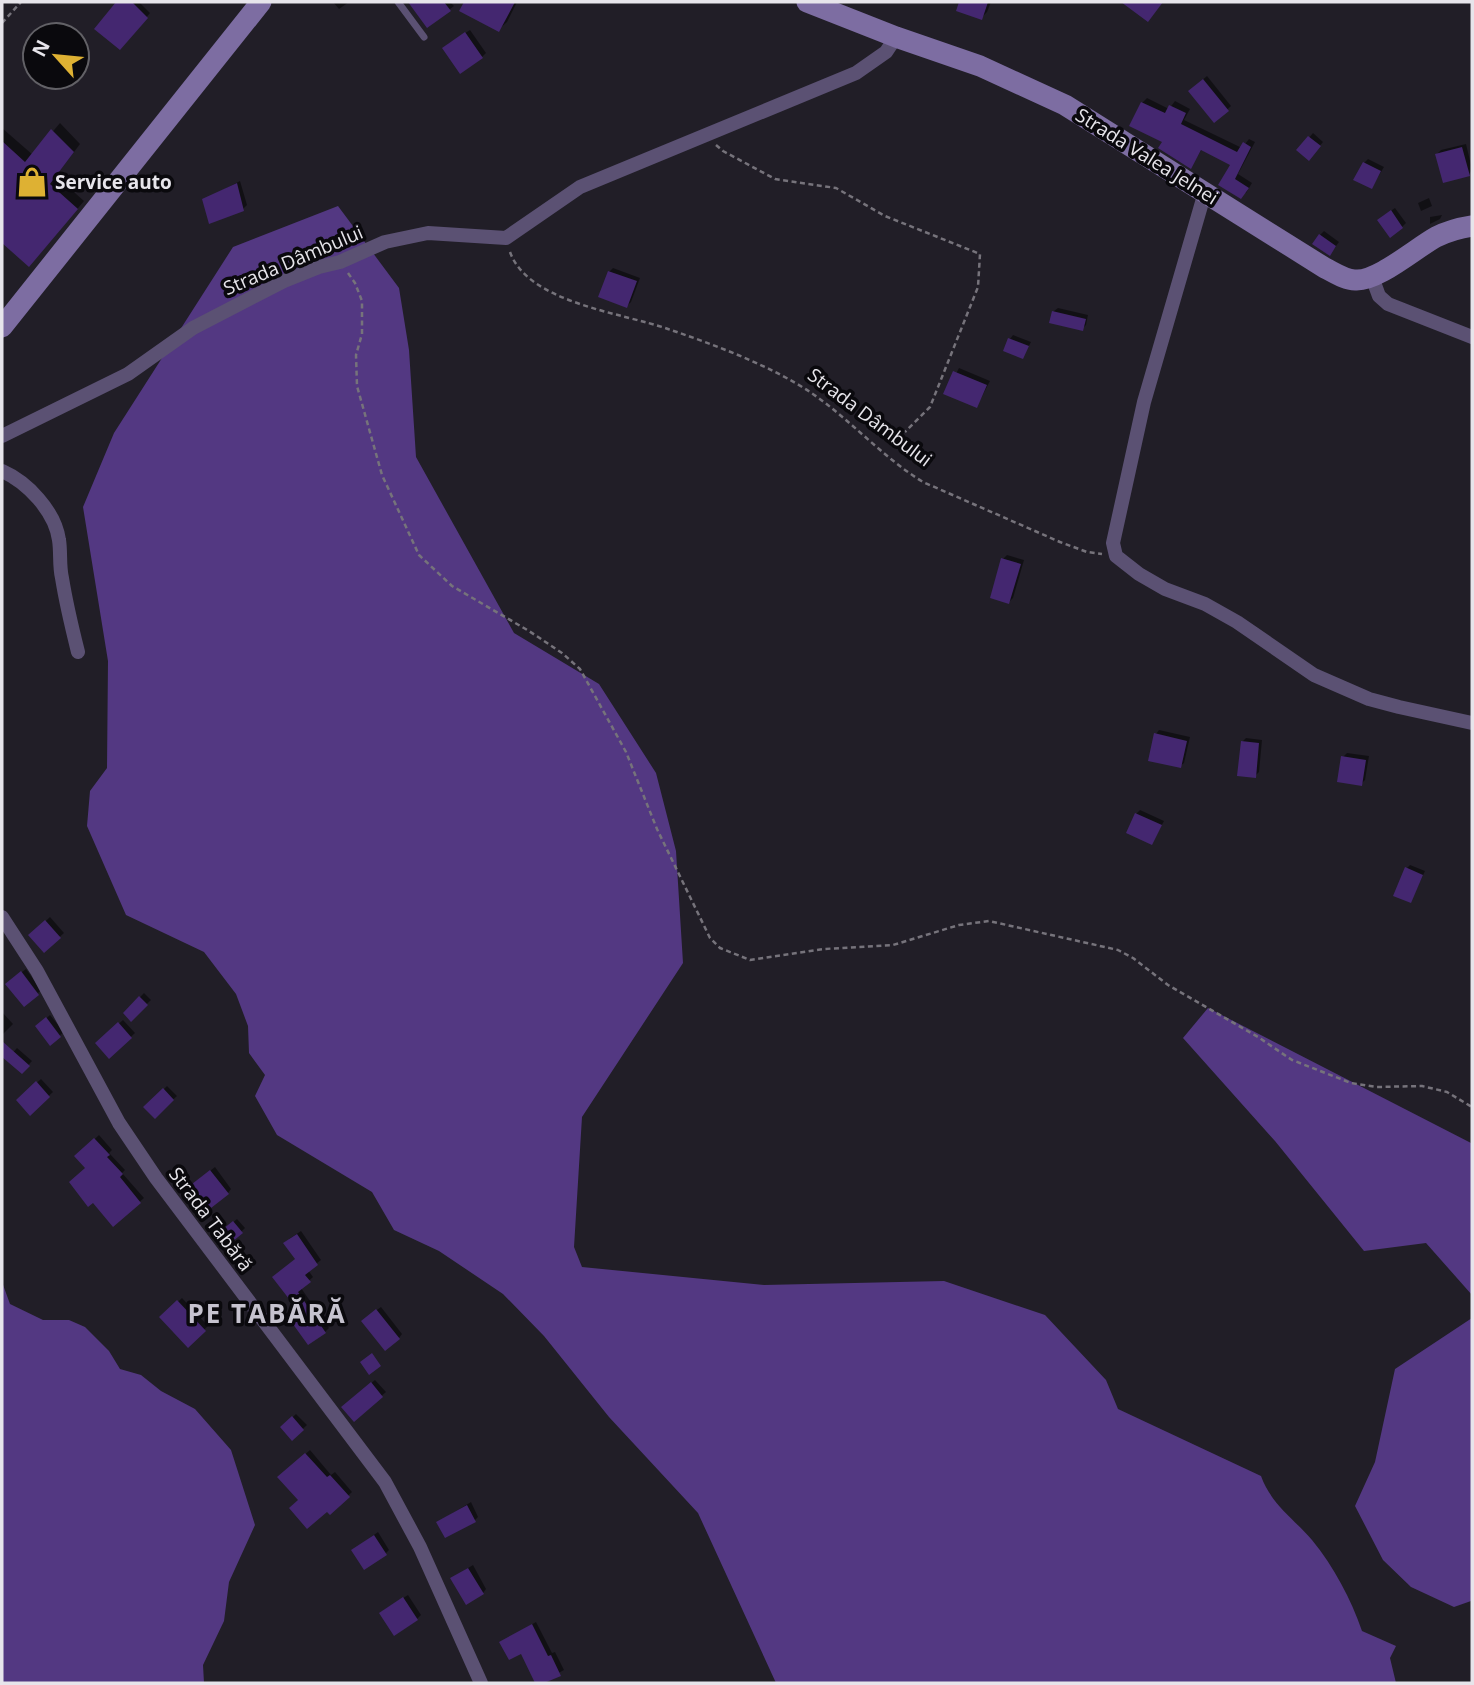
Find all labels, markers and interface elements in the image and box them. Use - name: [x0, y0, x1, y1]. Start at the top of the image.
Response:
- north arrow: [21, 21, 91, 91]
- text: N: [26, 35, 56, 61]
- street label: Strada Valea Jelnei: [1071, 102, 1223, 210]
- shop icon: Service auto: [15, 165, 49, 199]
- place label: Service auto: [55, 169, 172, 195]
- street label: Strada Dâmbului: [219, 219, 367, 301]
- street label: Strada Dâmbului: [803, 362, 937, 472]
- street label: Strada Tabără: [163, 1162, 259, 1276]
- district label: PE TABĂRĂ: [187, 1295, 347, 1331]

